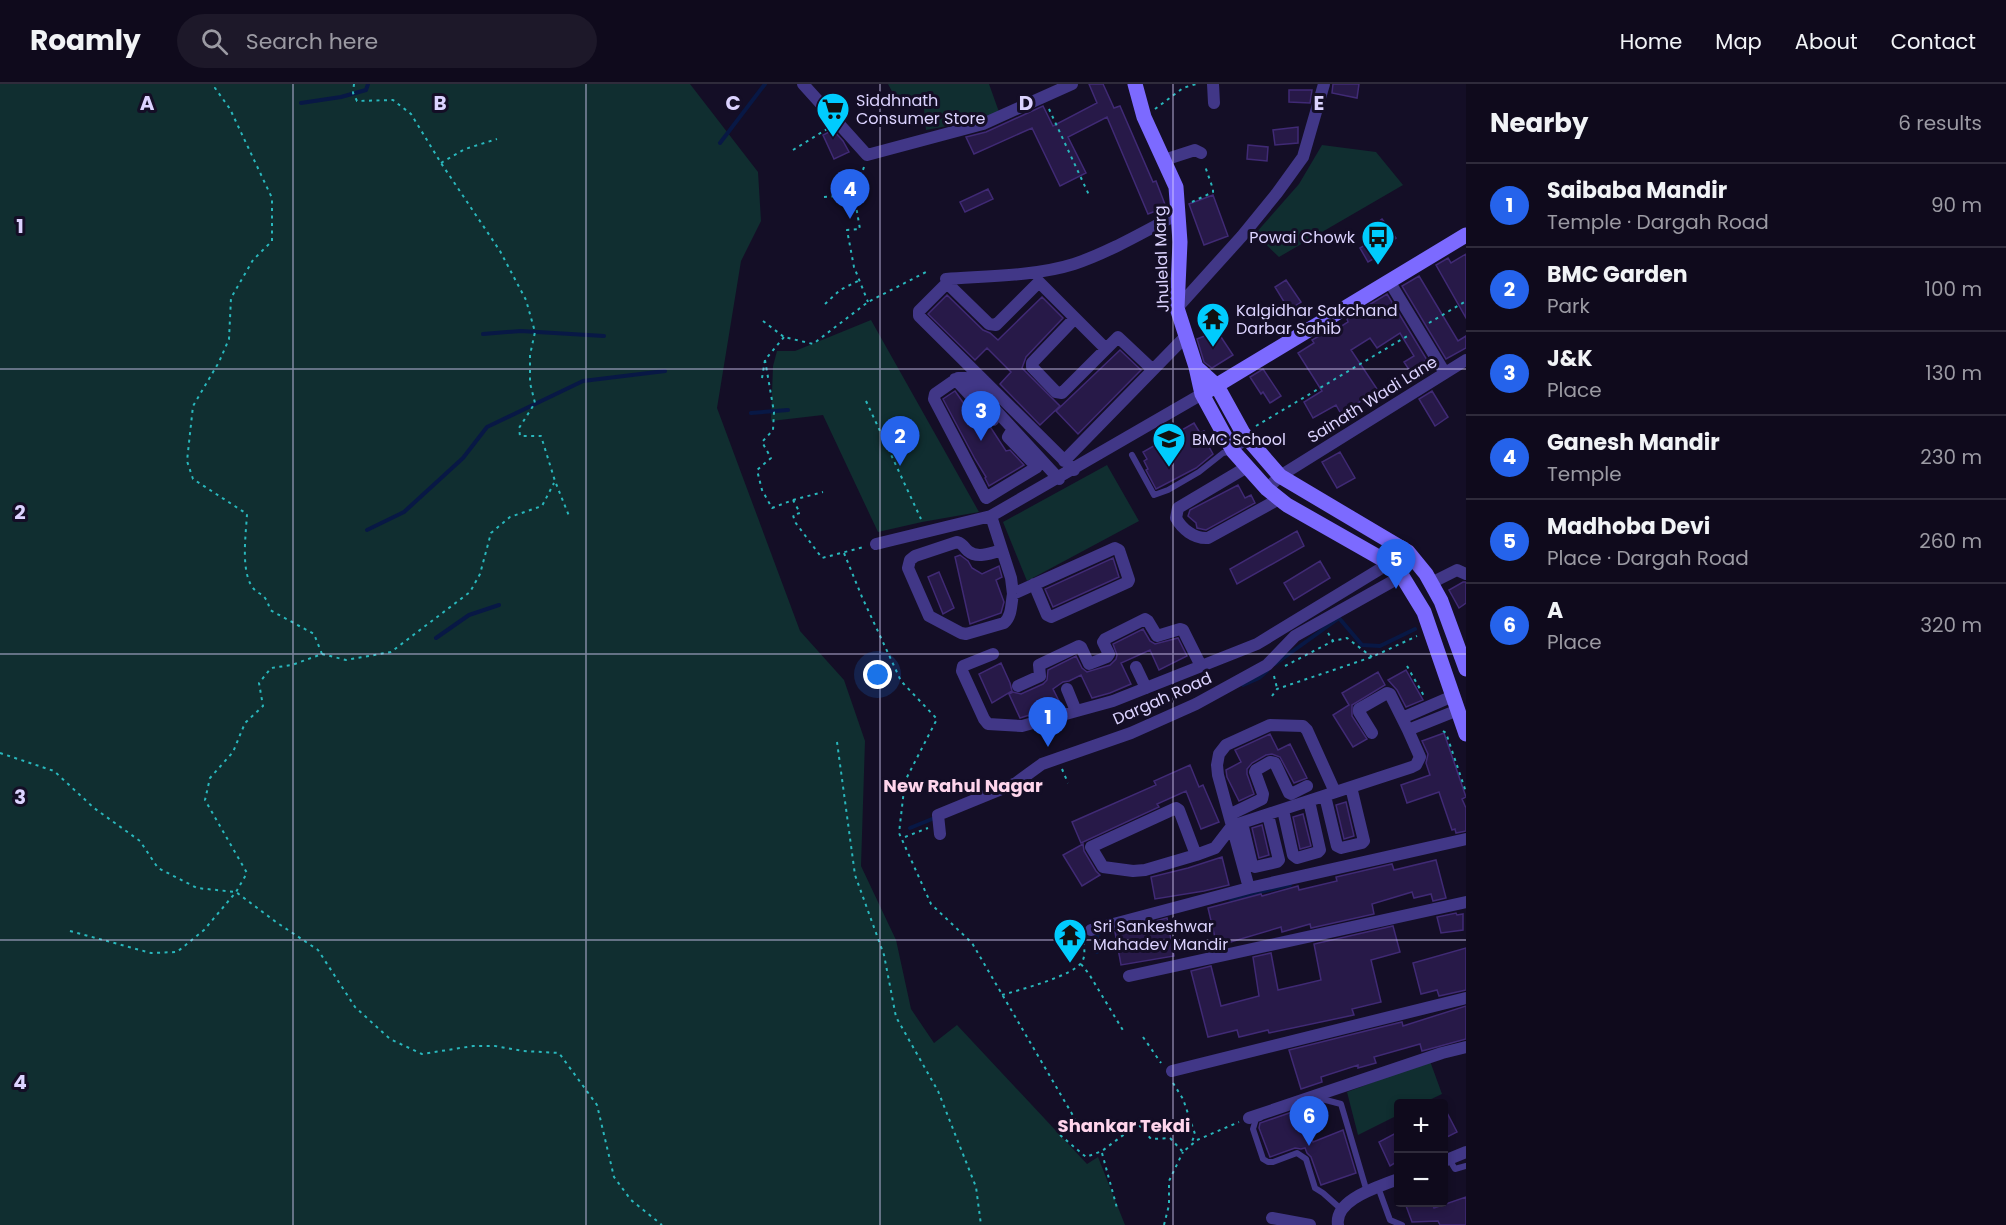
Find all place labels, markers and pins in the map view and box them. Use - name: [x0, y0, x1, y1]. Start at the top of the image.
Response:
- place label: Siddhnath Consumer Store: [856, 89, 985, 130]
- supermarket icon: Siddhnath Consumer Store: [815, 91, 851, 138]
- pin: 4: [830, 170, 870, 219]
- bus stop icon: Powai Chowk: [1360, 219, 1396, 266]
- place label: Powai Chowk: [1249, 226, 1356, 249]
- place label: Kalgidhar Sakchand Darbar Sahib: [1236, 299, 1397, 340]
- temple icon: Kalgidhar Sakchand Darbar Sahib: [1195, 301, 1231, 348]
- pin: 3: [962, 392, 1000, 441]
- pin: 2: [880, 416, 920, 466]
- school or university icon: BMC School: [1151, 421, 1187, 468]
- place label: BMC School: [1192, 428, 1286, 451]
- pin: 5: [1376, 540, 1416, 589]
- pin: 1: [1028, 698, 1068, 747]
- place label: Sri Sankeshwar Mahadev Mandir: [1093, 915, 1228, 956]
- temple icon: Sri Sankeshwar Mahadev Mandir: [1052, 917, 1088, 964]
- pin: 6: [1290, 1096, 1328, 1146]

